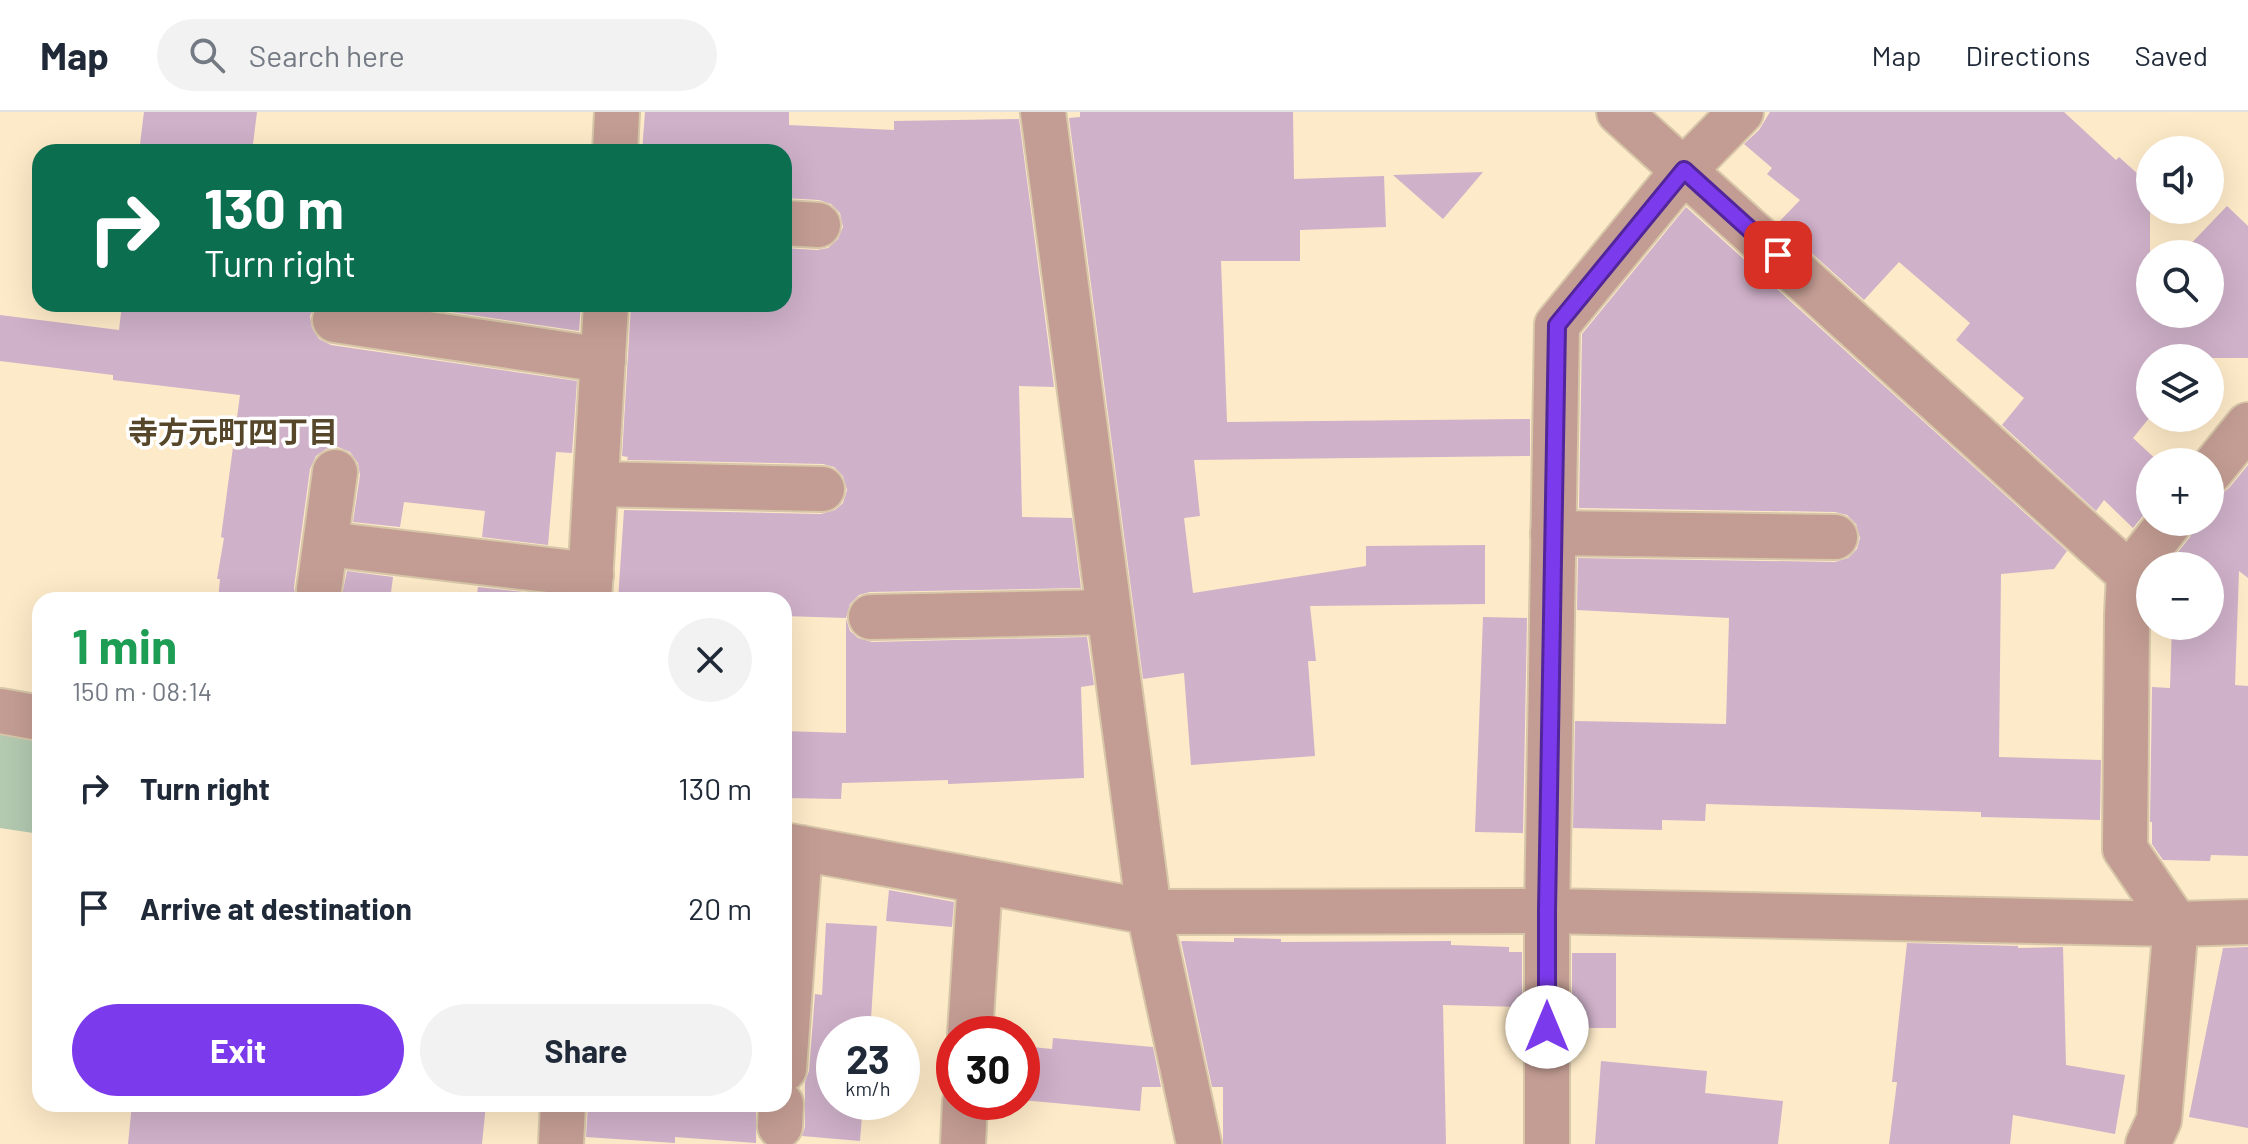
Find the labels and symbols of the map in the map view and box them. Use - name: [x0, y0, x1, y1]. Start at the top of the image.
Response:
- pin: [1744, 221, 1812, 289]
- district label: 寺方元町四丁目: [128, 413, 338, 449]
- position arrow: [1505, 985, 1589, 1069]
- speed limit sign: 30: [936, 1016, 1040, 1120]

